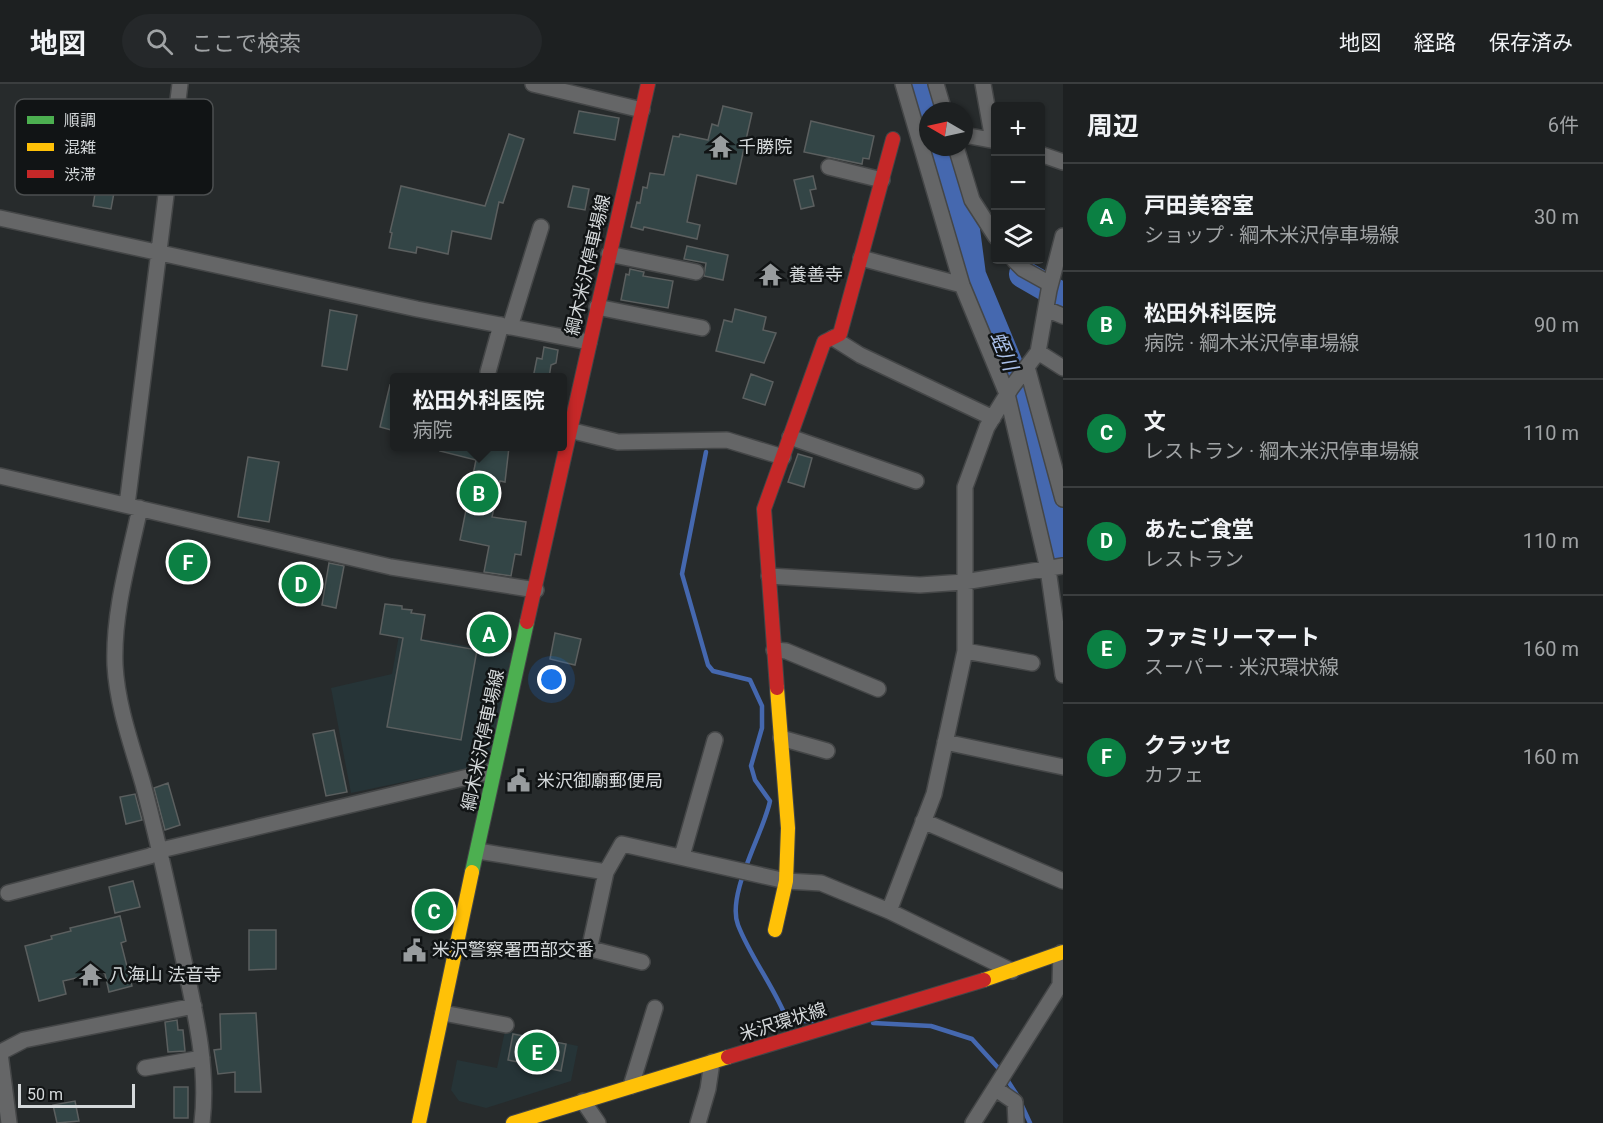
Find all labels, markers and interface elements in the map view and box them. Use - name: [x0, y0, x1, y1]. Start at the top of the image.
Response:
- search box: [122, 14, 542, 68]
- icon: search: [143, 25, 176, 58]
- text: 地図: [30, 27, 86, 60]
- text: ここで検索: [191, 31, 301, 56]
- text: 地図: [1339, 31, 1381, 55]
- text: 経路: [1414, 31, 1456, 55]
- text: 保存済み: [1489, 31, 1573, 55]
- legend: [15, 99, 213, 195]
- north arrow: [919, 102, 973, 156]
- map controls: [991, 102, 1045, 264]
- button: +: [991, 102, 1045, 156]
- text: 順調: [64, 111, 96, 130]
- text: 周辺: [1087, 111, 1139, 141]
- text: 6件: [1548, 113, 1579, 137]
- temple icon: 千勝院: [707, 134, 733, 160]
- place label: 千勝院: [738, 136, 792, 157]
- text: 混雑: [64, 138, 96, 157]
- button: −: [991, 156, 1045, 210]
- text: 渋滞: [64, 165, 96, 184]
- street label: 綱木米沢停車場線: [561, 192, 614, 337]
- text: 戸田美容室: [1144, 193, 1254, 218]
- text: A: [1100, 205, 1113, 229]
- text: 30 m: [1534, 205, 1579, 229]
- button: layers: [991, 210, 1045, 264]
- text: ショップ · 綱木米沢停車場線: [1144, 223, 1399, 247]
- temple icon: 養善寺: [758, 262, 784, 288]
- place label: 養善寺: [789, 264, 843, 285]
- text: 松田外科医院: [1144, 301, 1276, 326]
- text: B: [1100, 313, 1113, 337]
- text: 90 m: [1534, 313, 1579, 337]
- water label: 蛭川: [985, 328, 1024, 376]
- text: 病院 · 綱木米沢停車場線: [1144, 331, 1359, 355]
- popup: [390, 373, 567, 451]
- text: 松田外科医院: [412, 388, 545, 413]
- text: 文: [1144, 409, 1166, 434]
- text: 病院: [412, 418, 452, 442]
- text: C: [1100, 421, 1113, 445]
- text: 110 m: [1523, 421, 1579, 445]
- text: レストラン · 綱木米沢停車場線: [1144, 439, 1419, 463]
- pin: B: [460, 470, 498, 516]
- text: あたご食堂: [1144, 517, 1254, 542]
- text: D: [1100, 529, 1113, 553]
- text: 110 m: [1523, 529, 1579, 553]
- pin: F: [168, 540, 207, 584]
- text: レストラン: [1144, 547, 1244, 571]
- pin: D: [282, 562, 320, 606]
- pin: A: [470, 612, 508, 656]
- text: ファミリーマート: [1144, 625, 1320, 650]
- text: E: [1101, 637, 1112, 661]
- text: 160 m: [1523, 637, 1579, 661]
- text: スーパー · 米沢環状線: [1144, 655, 1339, 679]
- your location: [537, 665, 566, 694]
- street label: 綱木米沢停車場線: [457, 667, 508, 813]
- text: クラッセ: [1144, 733, 1232, 758]
- text: F: [1101, 745, 1112, 769]
- text: 160 m: [1523, 745, 1579, 769]
- text: カフェ: [1144, 763, 1204, 787]
- public building icon: 米沢御廟郵便局: [506, 768, 532, 794]
- place label: 米沢御廟郵便局: [537, 770, 663, 791]
- pin: C: [414, 888, 454, 934]
- public building icon: 米沢警察署西部交番: [401, 937, 427, 963]
- place label: 米沢警察署西部交番: [432, 939, 594, 960]
- temple icon: 八海山 法音寺: [78, 962, 104, 988]
- place label: 八海山 法音寺: [109, 964, 221, 985]
- street label: 米沢環状線: [737, 998, 829, 1045]
- pin: E: [518, 1030, 556, 1074]
- scale bar: [18, 1081, 135, 1108]
- text: 50 m: [27, 1085, 63, 1104]

